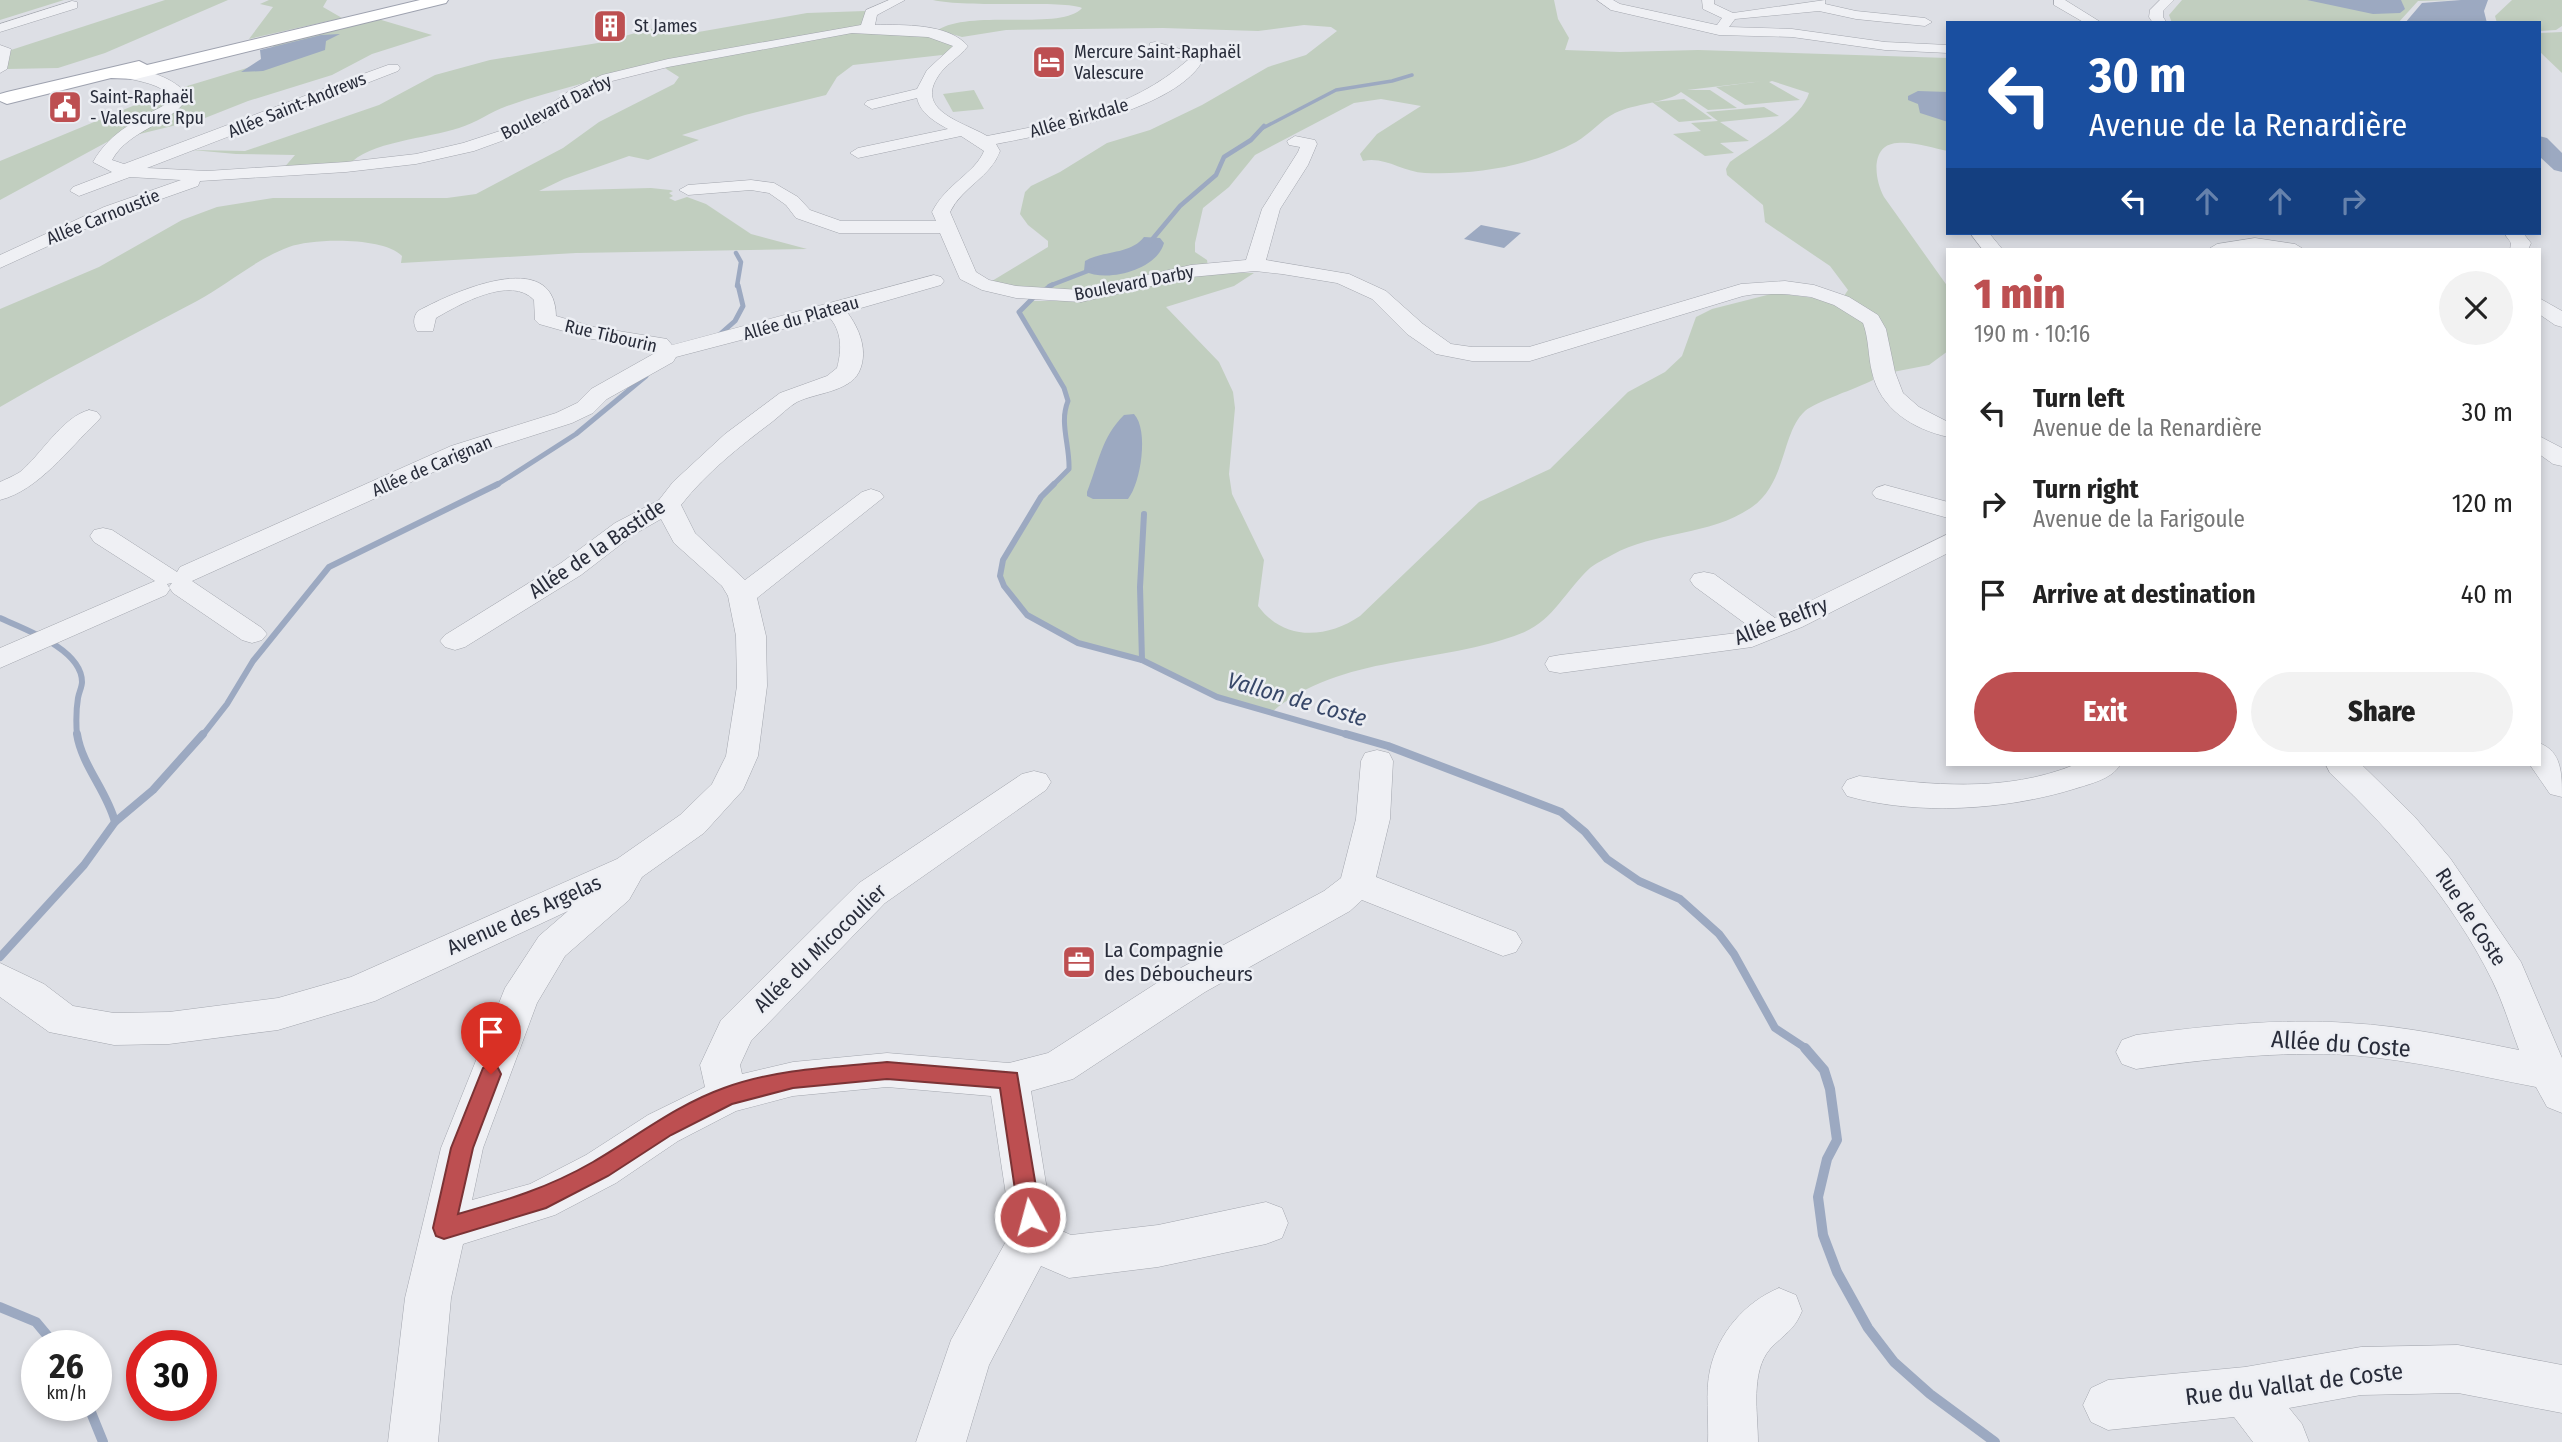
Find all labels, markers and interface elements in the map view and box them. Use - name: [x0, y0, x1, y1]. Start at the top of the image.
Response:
- building icon: St James: [591, 7, 629, 45]
- place label: St James: [634, 15, 698, 37]
- place label: Mercure Saint-Raphaël Valescure: [1074, 41, 1241, 84]
- hotel icon: Mercure Saint-Raphaël Valescure: [1030, 43, 1068, 81]
- text: 30 m: [2089, 46, 2187, 105]
- icon: left: [1974, 49, 2065, 140]
- street label: Allée Saint-Andrews: [225, 67, 370, 143]
- street label: Boulevard Darby: [497, 70, 615, 144]
- place label: Saint-Raphaël - Valescure Rpu: [90, 86, 204, 129]
- public building icon: Saint-Raphaël - Valescure Rpu: [46, 88, 84, 126]
- street label: Allée Birkdale: [1027, 93, 1131, 143]
- text: Avenue de la Renardière: [2089, 106, 2407, 144]
- icon: left: [2115, 182, 2153, 220]
- icon: ahead: [2188, 182, 2226, 220]
- icon: ahead: [2261, 182, 2299, 220]
- icon: right: [2334, 182, 2372, 220]
- street label: Allée Carnoustie: [43, 184, 163, 250]
- street label: Boulevard Darby: [1072, 261, 1196, 305]
- text: 1 min: [1974, 269, 2065, 319]
- button: close: [2439, 271, 2513, 345]
- street label: Allée du Plateau: [741, 291, 861, 345]
- street label: Rue Tibourin: [563, 315, 659, 357]
- text: 190 m · 10:16: [1974, 320, 2090, 348]
- text: Turn left: [2033, 383, 2125, 414]
- icon: left: [1974, 394, 2012, 432]
- text: 30 m: [2462, 397, 2513, 428]
- text: Avenue de la Renardière: [2033, 414, 2262, 442]
- street label: Allée de Carignan: [369, 431, 495, 501]
- text: Turn right: [2033, 474, 2139, 505]
- icon: right: [1974, 485, 2012, 523]
- text: 120 m: [2452, 488, 2513, 519]
- street label: Allée de la Bastide: [524, 494, 670, 604]
- text: Avenue de la Farigoule: [2033, 505, 2245, 533]
- icon: arrive: [1974, 576, 2012, 614]
- text: Arrive at destination: [2033, 579, 2256, 610]
- text: 40 m: [2461, 579, 2513, 610]
- street label: Allée Belfry: [1730, 591, 1832, 651]
- water label: Vallon de Coste: [1224, 666, 1370, 732]
- button: Exit: [1974, 672, 2237, 752]
- button: Share: [2251, 672, 2513, 752]
- street label: Rue de Coste: [2430, 863, 2512, 971]
- street label: Avenue des Argelas: [443, 869, 605, 961]
- street label: Allée du Micocoulier: [748, 878, 892, 1018]
- place label: La Compagnie des Déboucheurs: [1104, 937, 1253, 987]
- office icon: La Compagnie des Déboucheurs: [1060, 943, 1098, 981]
- pin: [461, 1002, 521, 1074]
- icon: arrive: [472, 1013, 510, 1051]
- street label: Allée du Coste: [2270, 1025, 2412, 1063]
- position arrow: [993, 1180, 1067, 1254]
- speed limit sign: 30: [126, 1330, 217, 1421]
- text: 26: [49, 1345, 84, 1387]
- street label: Rue du Vallat de Coste: [2184, 1357, 2404, 1411]
- text: km/h: [46, 1382, 87, 1404]

